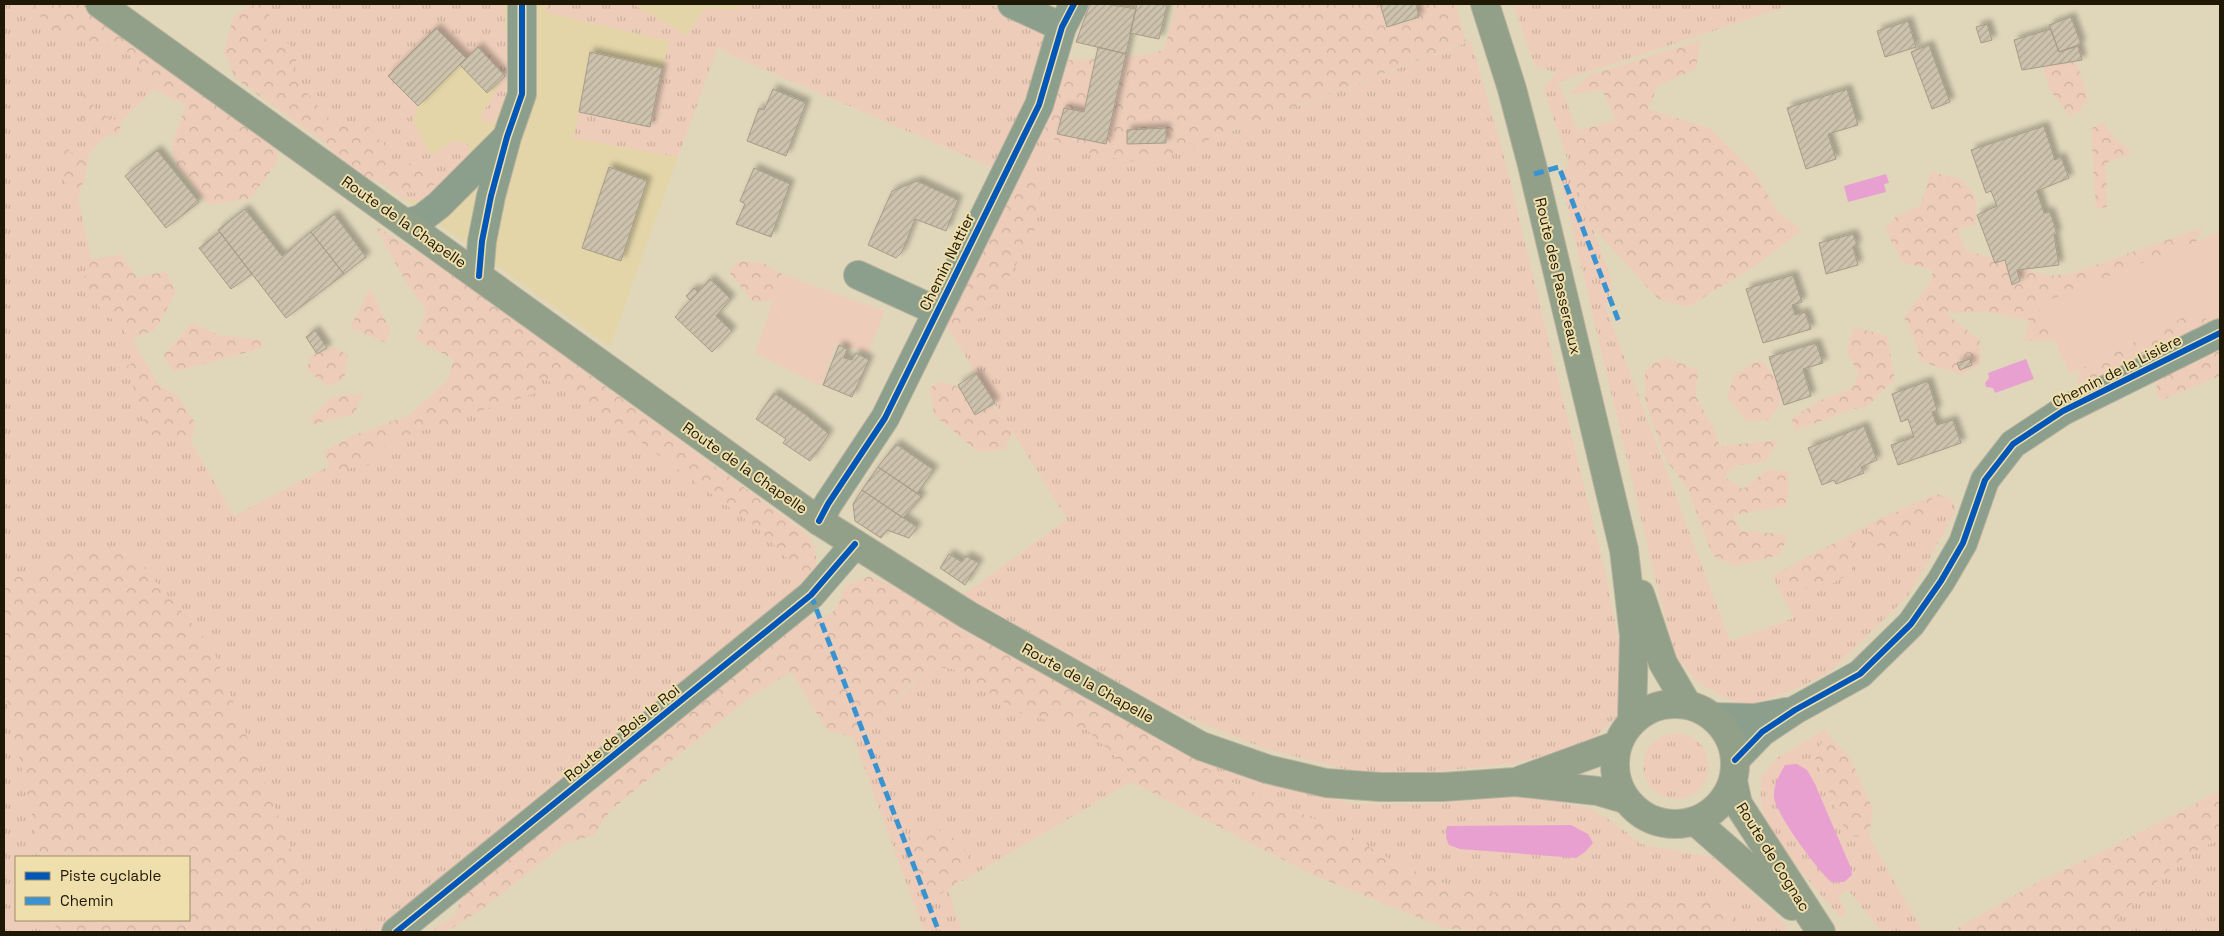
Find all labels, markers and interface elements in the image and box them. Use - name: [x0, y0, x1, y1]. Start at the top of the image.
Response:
- street label: Route de la Chapelle: [338, 171, 470, 272]
- street label: Route des Passereaux: [1531, 196, 1586, 356]
- street label: Chemin Nattier: [915, 210, 978, 314]
- street label: Chemin de la Lisière: [2049, 330, 2185, 411]
- street label: Route de la Chapelle: [679, 417, 811, 518]
- street label: Route de la Chapelle: [1019, 638, 1158, 727]
- street label: Route de Bois le Roi: [560, 680, 683, 785]
- street label: Route de Cognac: [1732, 799, 1815, 915]
- legend: [15, 856, 190, 921]
- text: Piste cyclable: [60, 866, 162, 885]
- text: Chemin: [60, 891, 113, 910]

